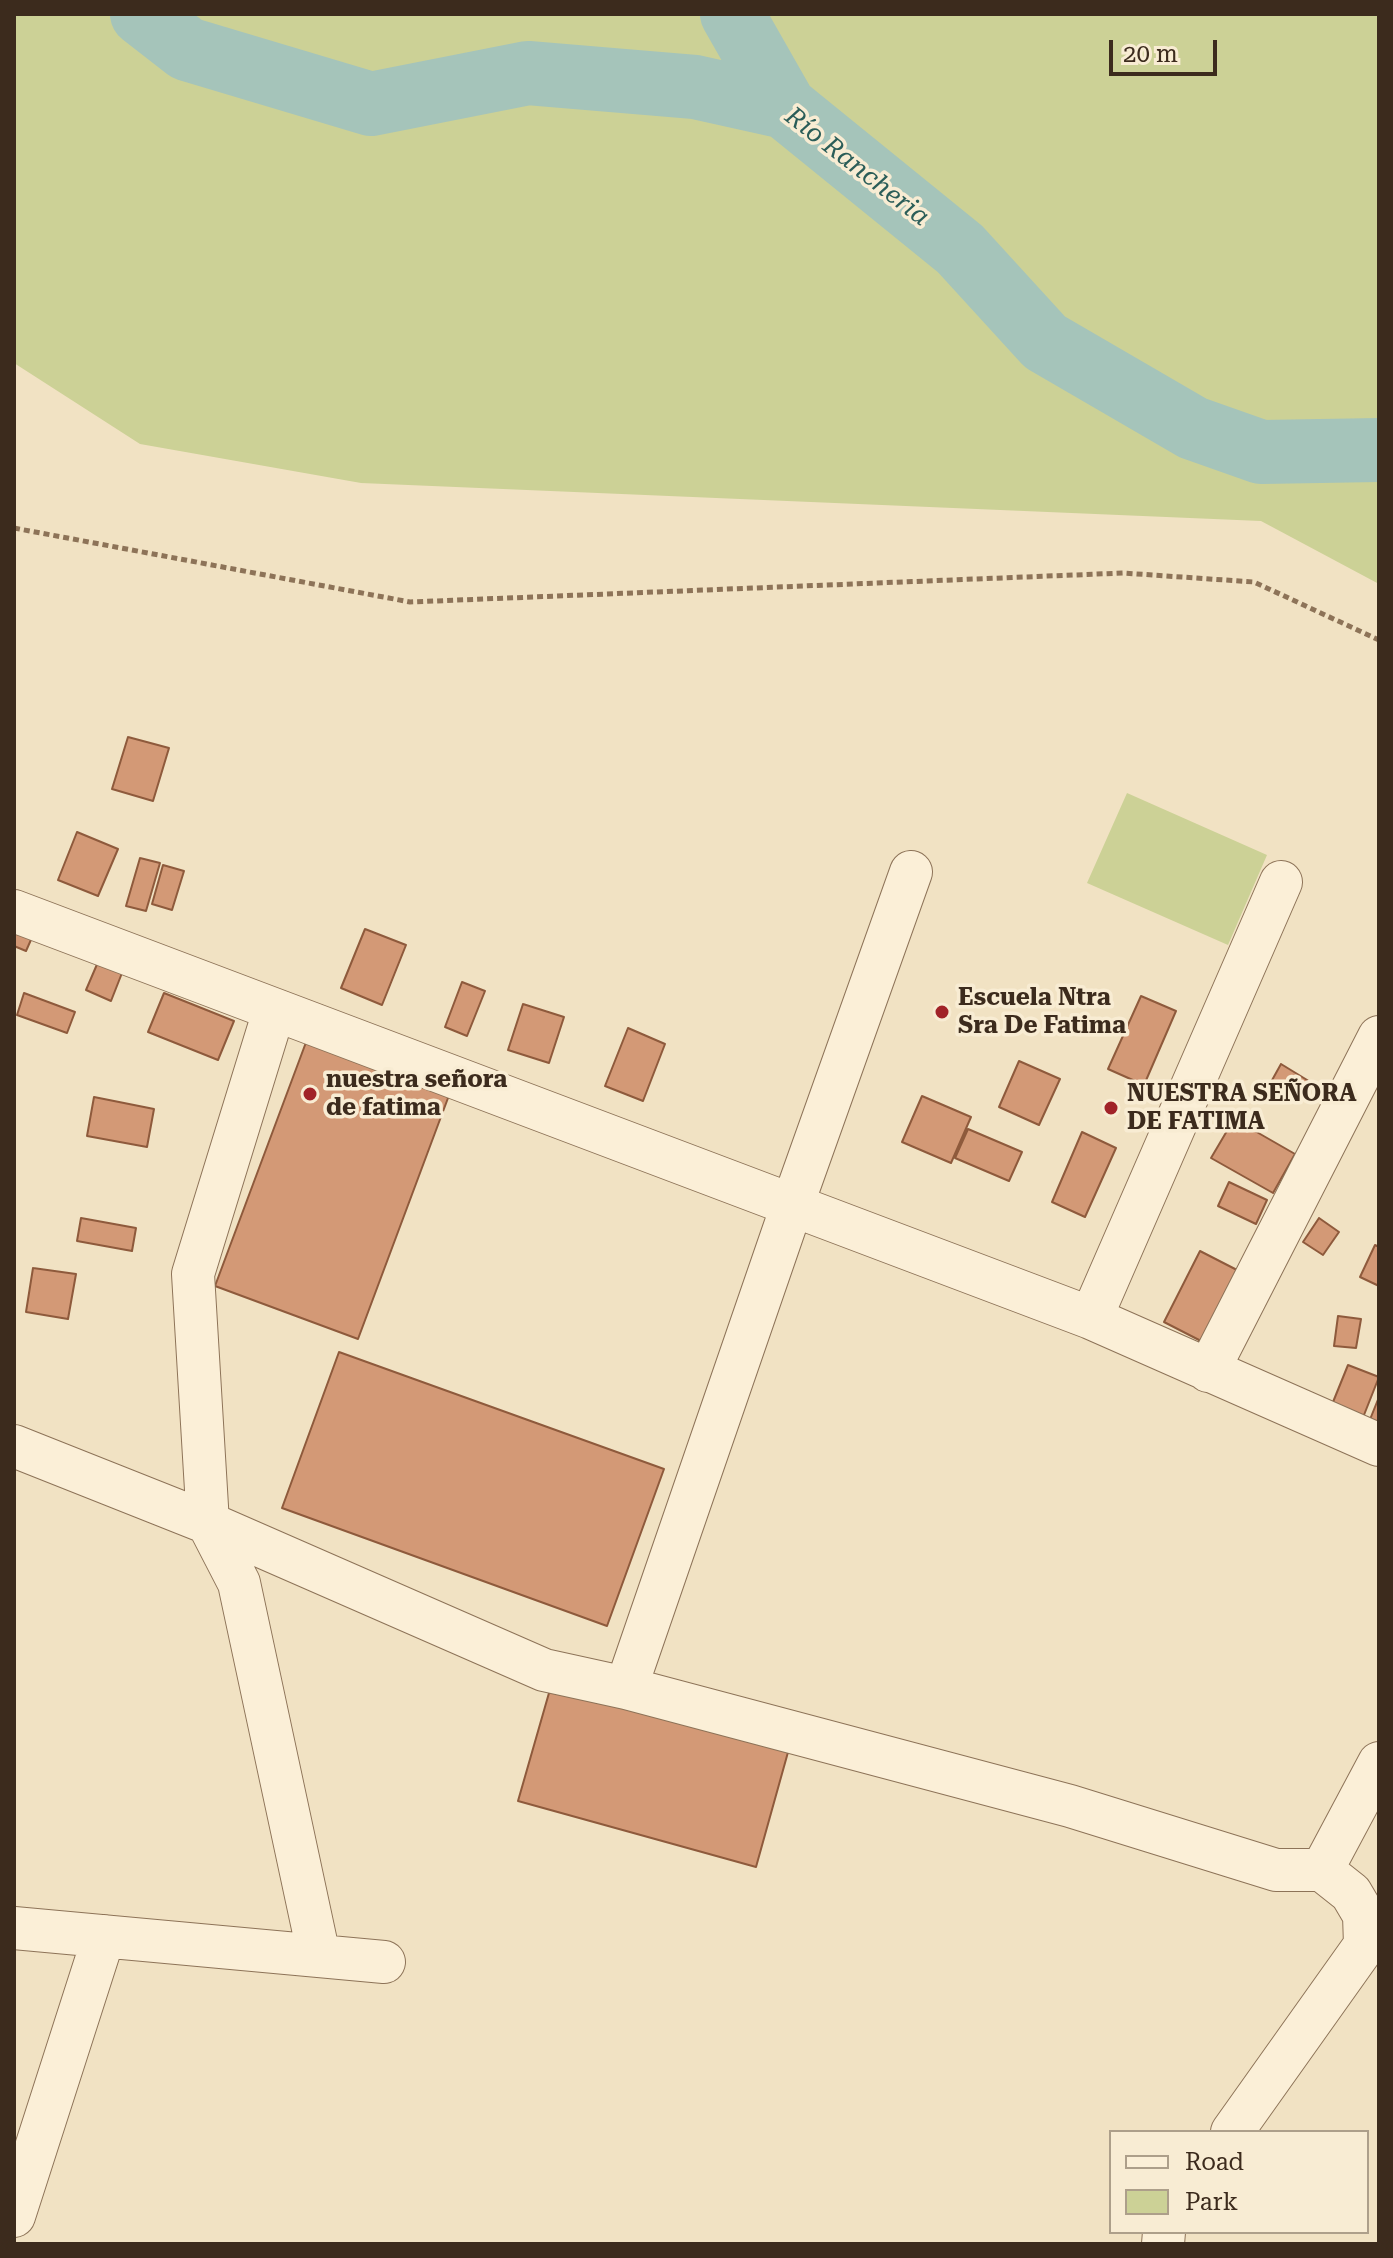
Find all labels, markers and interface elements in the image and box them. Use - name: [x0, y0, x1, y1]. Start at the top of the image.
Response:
- scale bar: [1113, 24, 1221, 74]
- text: 20 m: [1123, 40, 1178, 68]
- water label: Río Rancheria: [779, 101, 935, 233]
- place label: Escuela Ntra Sra De Fatima: [958, 984, 1126, 1040]
- marker: Escuela Ntra Sra De Fatima: [933, 1003, 951, 1021]
- place label: nuestra señora de fatima: [326, 1066, 507, 1122]
- place label: NUESTRA SEÑORA DE FATIMA: [1127, 1080, 1357, 1136]
- marker: nuestra señora de fatima: [301, 1085, 319, 1103]
- marker: NUESTRA SEÑORA DE FATIMA: [1102, 1099, 1120, 1117]
- legend: [1109, 2130, 1369, 2234]
- text: Road: [1185, 2148, 1244, 2176]
- text: Park: [1185, 2188, 1238, 2216]

